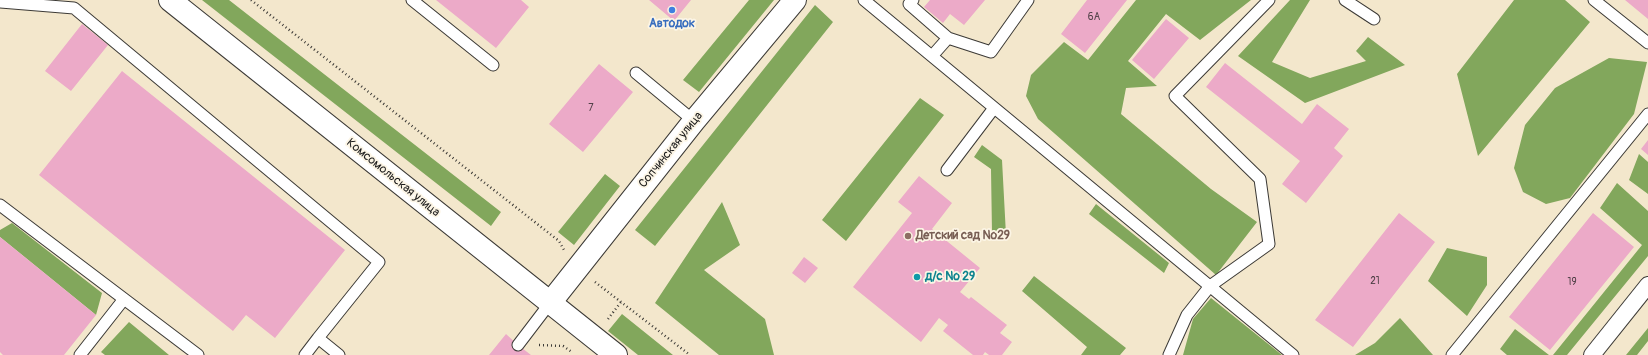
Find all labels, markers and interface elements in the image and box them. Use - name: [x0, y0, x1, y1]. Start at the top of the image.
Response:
- marker: Автодок: [667, 5, 677, 15]
- house number: 6А: [1088, 11, 1100, 23]
- place label: Автодок: [649, 17, 695, 31]
- house number: 7: [588, 102, 594, 114]
- street label: Сопчинская улица: [636, 109, 706, 191]
- street label: Комсомольская улица: [343, 136, 443, 220]
- place label: Детский сад №29: [916, 229, 1010, 243]
- marker: Детский сад №29: [903, 231, 913, 241]
- place label: д/с № 29: [925, 270, 975, 284]
- marker: д/с № 29: [912, 272, 922, 282]
- house number: 21: [1370, 275, 1380, 287]
- house number: 19: [1567, 276, 1577, 288]

